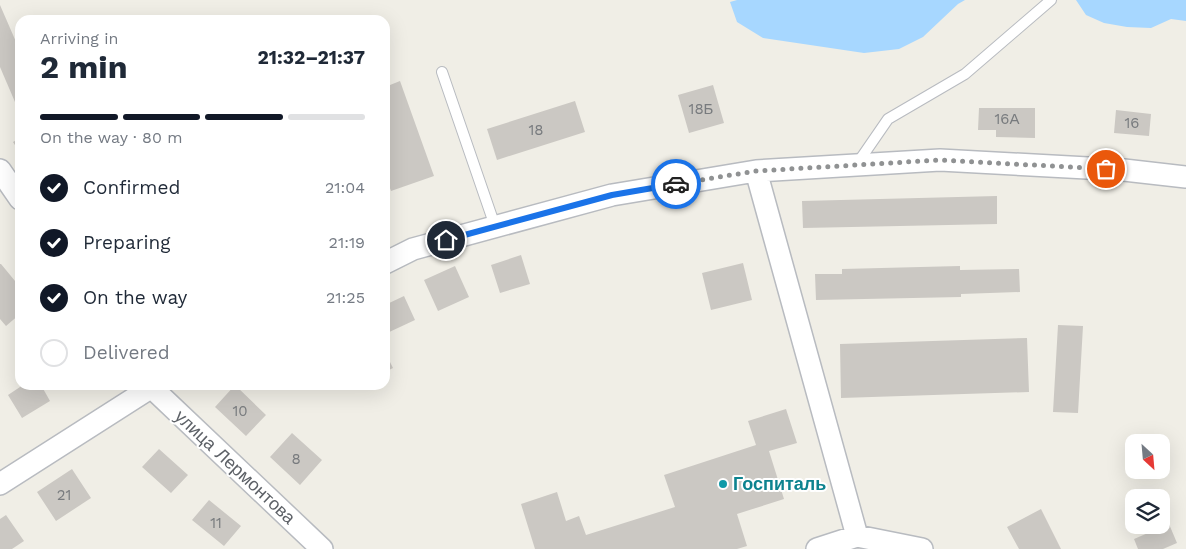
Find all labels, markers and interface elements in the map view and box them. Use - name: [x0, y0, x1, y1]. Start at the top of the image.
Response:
- text: Arriving in: [40, 29, 118, 48]
- text: 21:32–21:37: [257, 46, 365, 69]
- text: 2 min: [40, 48, 128, 86]
- house number: 18Б: [689, 100, 714, 118]
- house number: 16А: [995, 110, 1019, 128]
- house number: 16: [1125, 114, 1139, 132]
- house number: 18: [528, 121, 544, 139]
- text: On the way · 80 m: [40, 128, 183, 147]
- pin: [1085, 148, 1127, 190]
- icon: bag: [1092, 155, 1120, 183]
- courier: [651, 159, 701, 209]
- icon: car: [662, 170, 690, 198]
- icon: check: [40, 174, 68, 202]
- text: Confirmed: [83, 176, 180, 199]
- text: 21:04: [325, 178, 365, 197]
- pin: [425, 219, 467, 261]
- icon: home: [432, 226, 460, 254]
- icon: check: [40, 229, 68, 257]
- text: Preparing: [83, 231, 170, 254]
- text: 21:19: [329, 233, 365, 252]
- icon: check: [40, 284, 68, 312]
- text: On the way: [83, 286, 187, 309]
- text: 21:25: [326, 288, 365, 307]
- text: Delivered: [83, 341, 170, 364]
- house number: 10: [232, 402, 248, 420]
- street label: улица Лермонтова: [171, 405, 301, 529]
- north arrow: [1125, 434, 1170, 479]
- map controls: [1125, 434, 1170, 534]
- house number: 8: [291, 450, 301, 468]
- place label: Госпиталь: [733, 473, 826, 494]
- marker: Госпиталь: [717, 478, 729, 490]
- house number: 21: [57, 486, 71, 504]
- button: layers: [1125, 489, 1170, 534]
- house number: 11: [210, 514, 222, 532]

